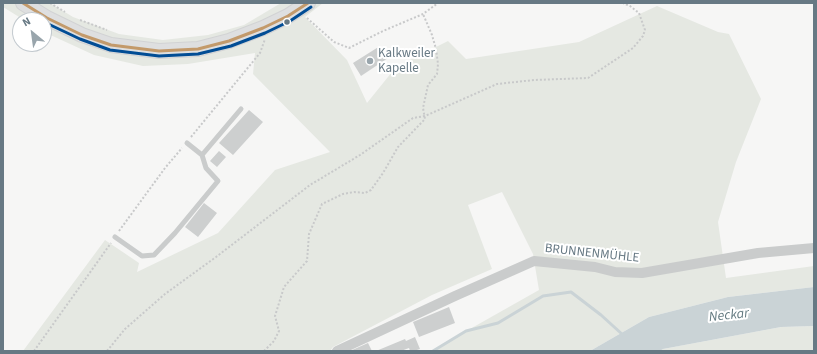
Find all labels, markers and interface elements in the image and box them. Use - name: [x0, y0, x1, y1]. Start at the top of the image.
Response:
- north arrow: [12, 12, 52, 52]
- text: N: [20, 14, 33, 30]
- unlabelled marker: [282, 17, 292, 27]
- place label: Kalkweiler Kapelle: [378, 46, 435, 77]
- marker: Kalkweiler Kapelle: [365, 56, 375, 66]
- street label: BRUNNENMÜHLE: [544, 241, 640, 267]
- water label: Neckar: [708, 306, 750, 326]

